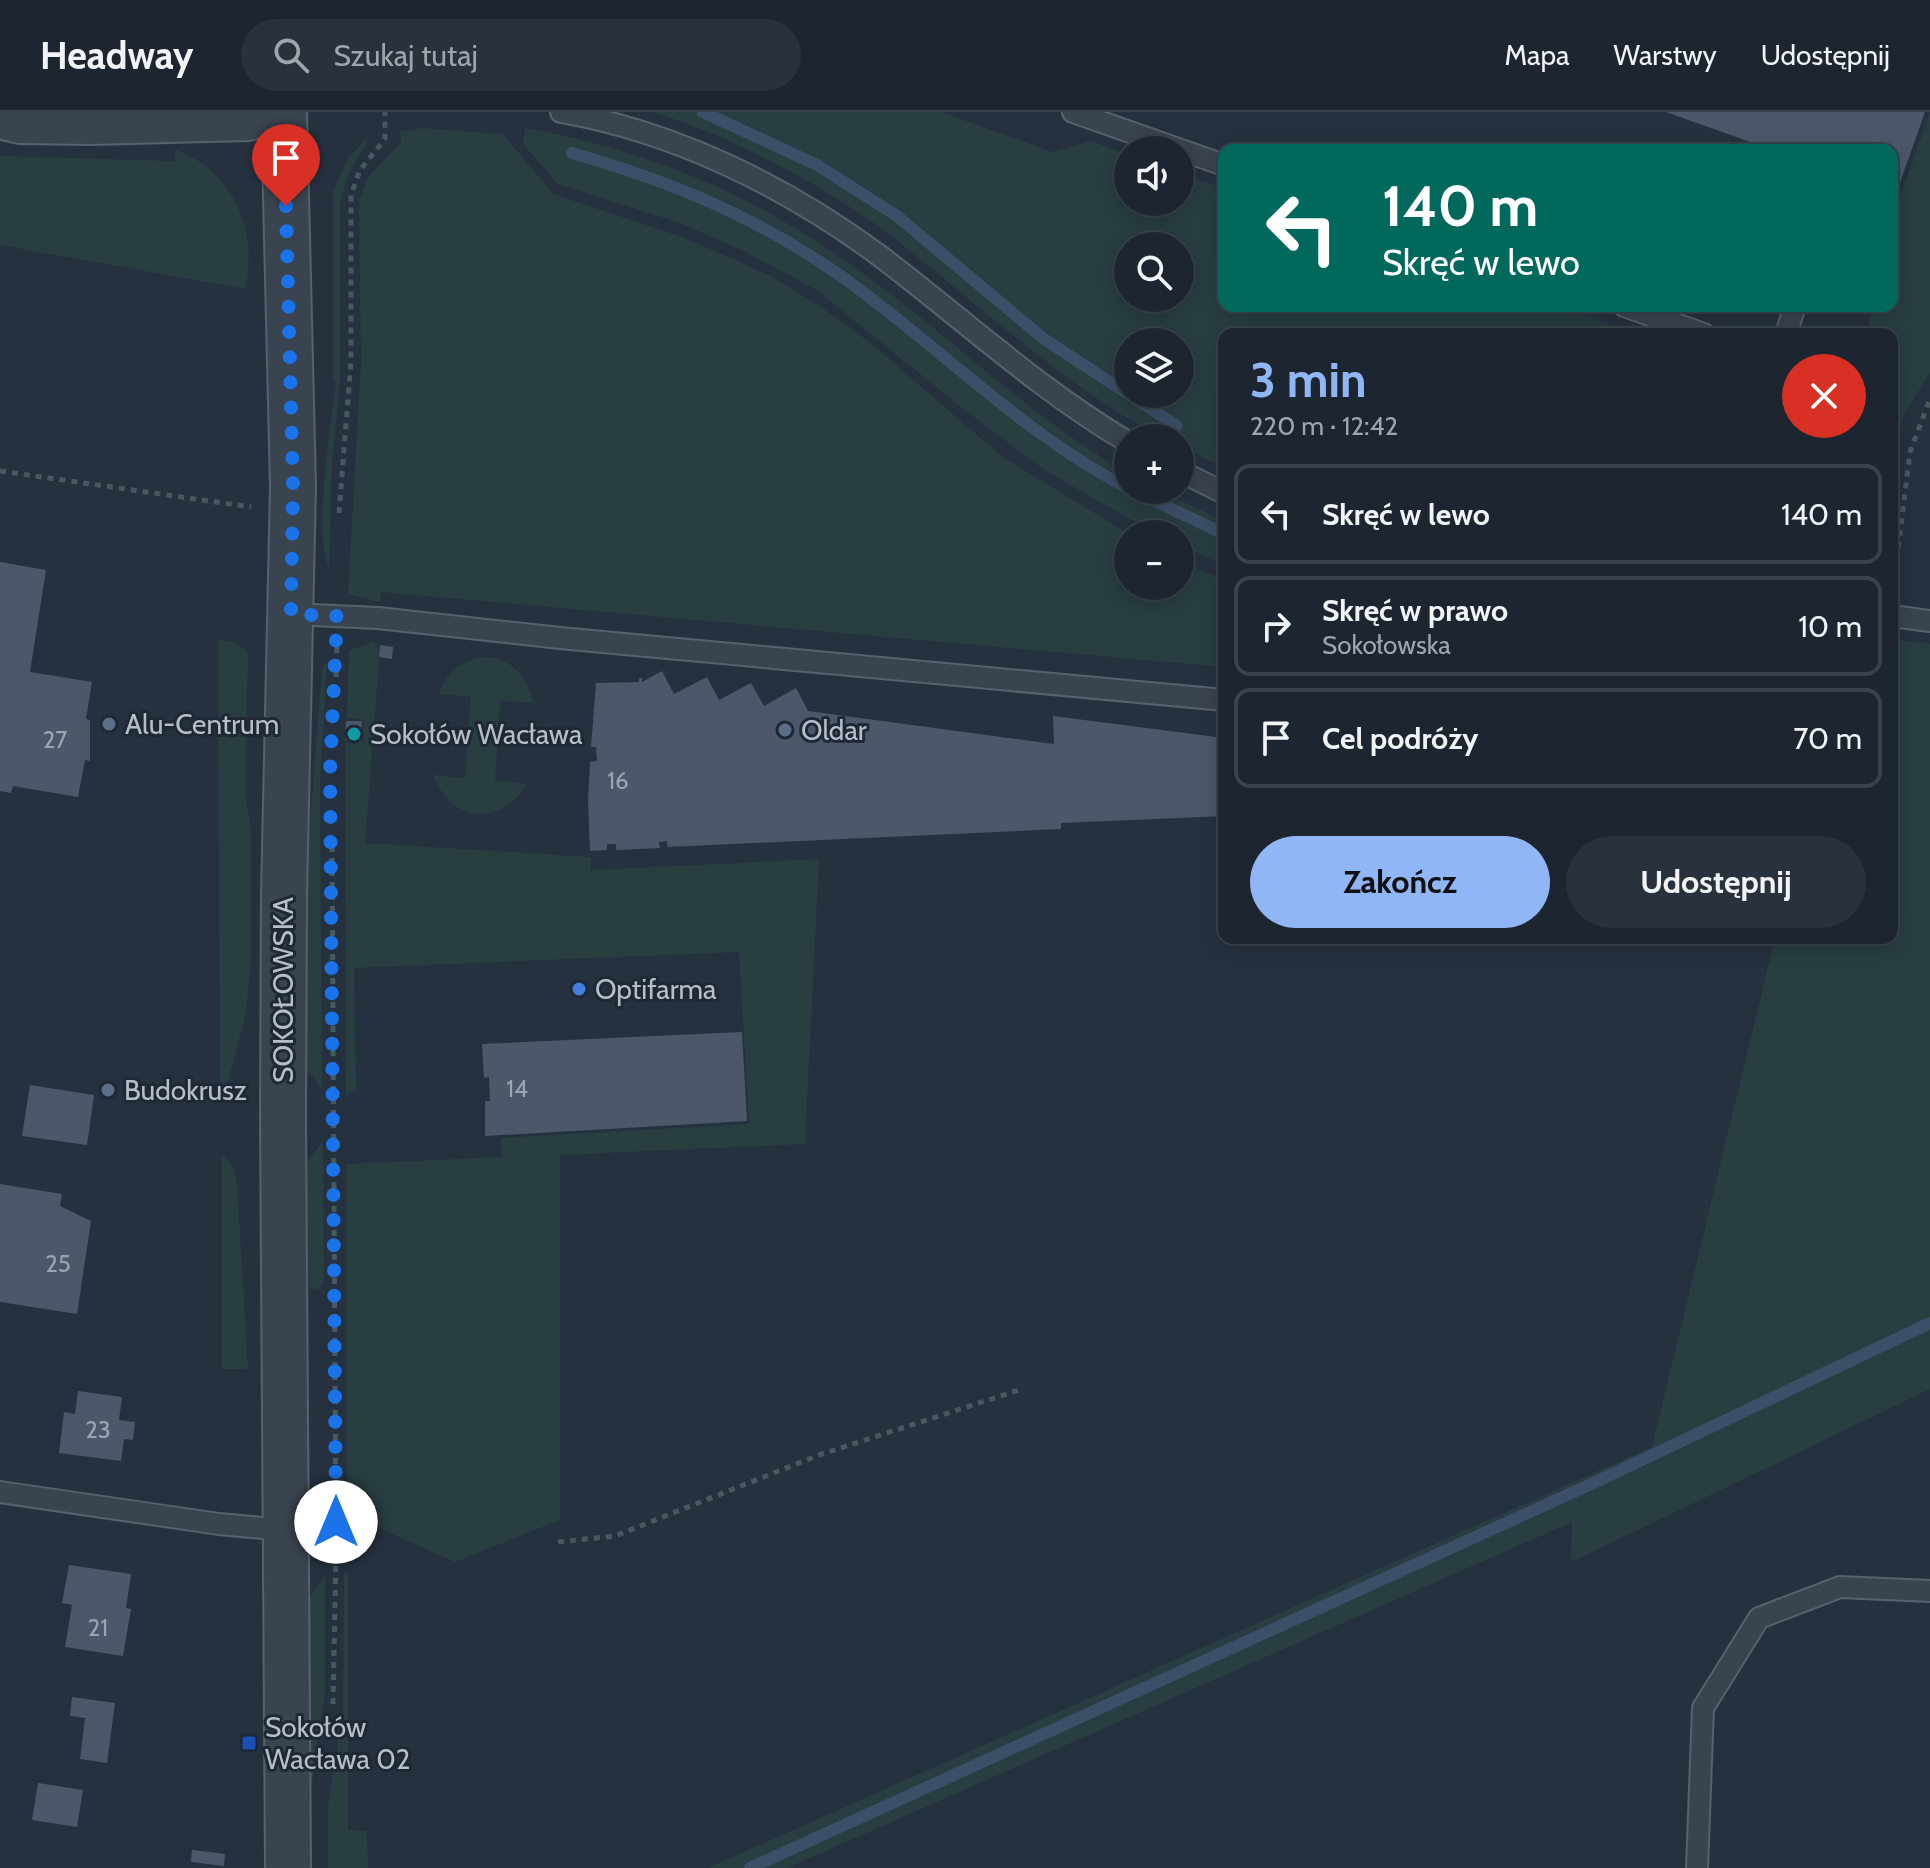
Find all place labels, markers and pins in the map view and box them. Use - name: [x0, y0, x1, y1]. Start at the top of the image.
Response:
- pin: [252, 124, 320, 206]
- place label: Alu-Centrum: [125, 707, 279, 741]
- place label: Oldar: [801, 713, 867, 747]
- marker: Alu-Centrum: [100, 715, 118, 733]
- place label: Sokołów Wacława: [370, 717, 583, 751]
- marker: Oldar: [776, 721, 794, 739]
- marker: Sokołów Wacława: [345, 725, 363, 743]
- place label: Optifarma: [595, 972, 717, 1006]
- marker: Optifarma: [570, 980, 588, 998]
- place label: Budokrusz: [124, 1073, 247, 1107]
- marker: Budokrusz: [99, 1081, 117, 1099]
- place label: Sokołów Wacława 02: [265, 1710, 410, 1776]
- marker: Sokołów Wacława 02: [240, 1734, 258, 1752]

